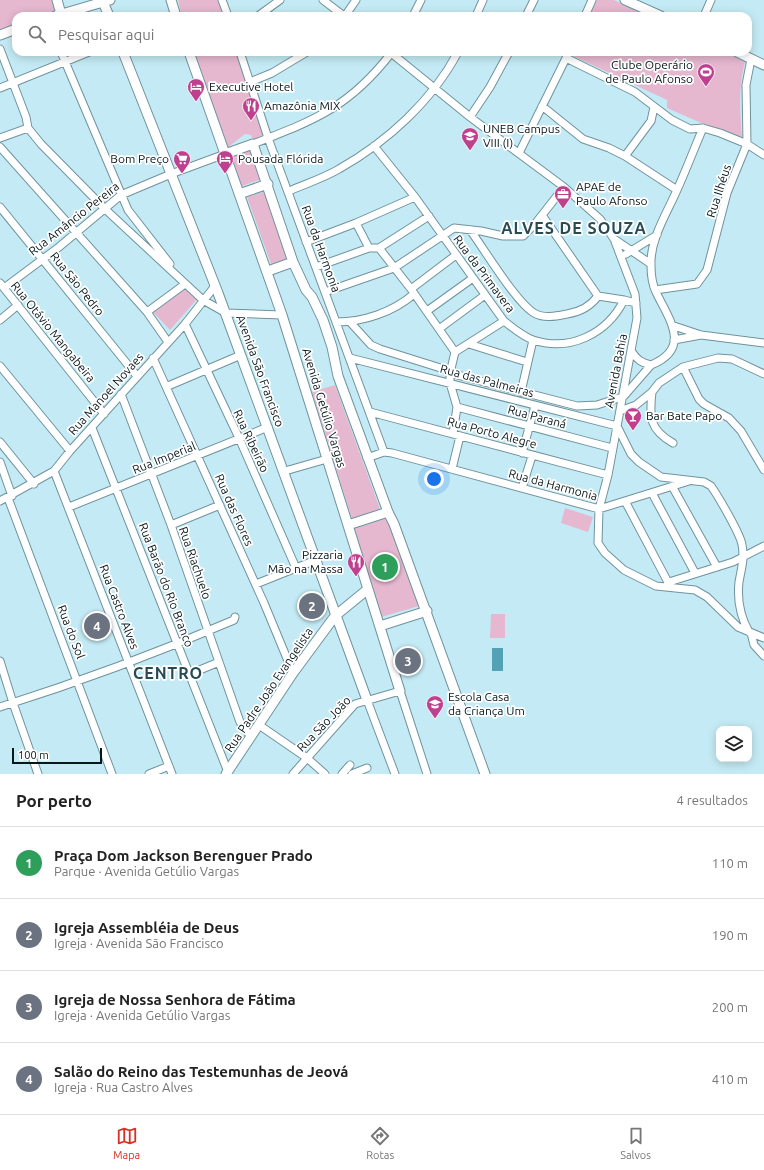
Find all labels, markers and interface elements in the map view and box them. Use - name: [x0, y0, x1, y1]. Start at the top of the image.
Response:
- search box: [12, 12, 752, 56]
- icon: search: [26, 23, 48, 45]
- text: Pesquisar aqui: [58, 26, 154, 43]
- place label: Clube Operário de Paulo Afonso: [605, 58, 693, 85]
- sports icon: Clube Operário de Paulo Afonso: [696, 62, 716, 87]
- hotel icon: Executive Hotel: [186, 77, 206, 102]
- place label: Executive Hotel: [209, 80, 293, 93]
- restaurant icon: Amazônia MIX: [241, 96, 261, 121]
- place label: Amazônia MIX: [264, 99, 341, 112]
- place label: UNEB Campus VIII (I): [483, 122, 560, 150]
- school or university icon: UNEB Campus VIII (I): [460, 126, 480, 151]
- supermarket icon: Bom Preço: [172, 149, 192, 174]
- hotel icon: Pousada Flórida: [215, 149, 235, 174]
- place label: Bom Preço: [110, 152, 169, 165]
- place label: Pousada Flórida: [238, 152, 323, 165]
- street label: Rua Ilhéus: [704, 163, 733, 219]
- street label: Rua Amâncio Pereira: [26, 179, 121, 258]
- place label: APAE de Paulo Afonso: [576, 180, 647, 207]
- office icon: APAE de Paulo Afonso: [553, 184, 573, 209]
- street label: Rua da Harmonia: [300, 204, 343, 294]
- district label: ALVES DE SOUZA: [501, 219, 647, 237]
- street label: Rua da Primavera: [451, 232, 518, 315]
- street label: Rua São Pedro: [48, 249, 107, 318]
- street label: Rua Otávio Mangabeira: [9, 279, 98, 385]
- street label: Avenida São Francisco: [234, 313, 287, 428]
- street label: Avenida Bahia: [602, 333, 629, 409]
- street label: Avenida Getúlio Vargas: [300, 347, 349, 469]
- street label: Rua Manoel Novaes: [65, 350, 146, 437]
- street label: Rua das Palmeiras: [439, 362, 535, 399]
- street label: Rua Paraná: [506, 402, 568, 431]
- bar icon: Bar Bate Papo: [623, 406, 643, 431]
- street label: Rua Ribeirão: [231, 407, 272, 474]
- place label: Bar Bate Papo: [646, 409, 722, 422]
- street label: Rua Porto Alegre: [446, 414, 538, 451]
- street label: Rua Imperial: [130, 439, 197, 476]
- street label: Rua da Harmonia: [507, 466, 599, 503]
- your location: [424, 469, 444, 489]
- street label: Rua das Flores: [213, 472, 256, 548]
- street label: Rua Barão do Rio Branco: [137, 521, 196, 649]
- street label: Rua Riachuelo: [177, 525, 214, 601]
- place label: Pizzaria Mão na Massa: [268, 548, 343, 575]
- restaurant icon: Pizzaria Mão na Massa: [346, 552, 366, 577]
- pin: 1: [372, 552, 398, 582]
- street label: Rua Castro Alves: [97, 563, 142, 651]
- pin: 2: [299, 591, 325, 621]
- street label: Rua do Sol: [55, 603, 88, 661]
- pin: 4: [84, 611, 110, 641]
- street label: Rua Padre João Evangelista: [222, 625, 315, 754]
- pin: 3: [395, 646, 421, 676]
- district label: CENTRO: [133, 664, 203, 682]
- place label: Escola Casa da Criança Um: [448, 690, 525, 717]
- street label: Rua São João: [294, 693, 353, 754]
- school or university icon: Escola Casa da Criança Um: [425, 694, 445, 719]
- map controls: [716, 726, 752, 762]
- button: layers: [716, 726, 752, 762]
- scale bar: [12, 746, 102, 765]
- text: 100 m: [18, 749, 49, 761]
- text: Por perto: [16, 791, 92, 810]
- text: 4 resultados: [677, 793, 748, 807]
- text: Praça Dom Jackson Berenguer Prado: [54, 847, 313, 864]
- text: 1: [25, 856, 33, 870]
- text: 110 m: [712, 856, 748, 870]
- text: Parque · Avenida Getúlio Vargas: [54, 864, 239, 878]
- text: Igreja Assembléia de Deus: [54, 919, 239, 936]
- text: 2: [25, 928, 33, 942]
- text: 190 m: [712, 928, 748, 942]
- text: Igreja · Avenida São Francisco: [54, 936, 224, 950]
- text: Igreja de Nossa Senhora de Fátima: [54, 991, 296, 1008]
- text: 3: [25, 1000, 33, 1014]
- text: 200 m: [712, 1000, 748, 1014]
- text: Igreja · Avenida Getúlio Vargas: [54, 1008, 230, 1022]
- text: Salão do Reino das Testemunhas de Jeová: [54, 1063, 348, 1080]
- text: 4: [25, 1072, 33, 1086]
- text: 410 m: [712, 1072, 748, 1086]
- text: Igreja · Rua Castro Alves: [54, 1080, 193, 1094]
- tab: Mapa: [113, 1125, 140, 1161]
- tab: Rotas: [366, 1125, 394, 1161]
- tab: Salvos: [620, 1125, 651, 1161]

